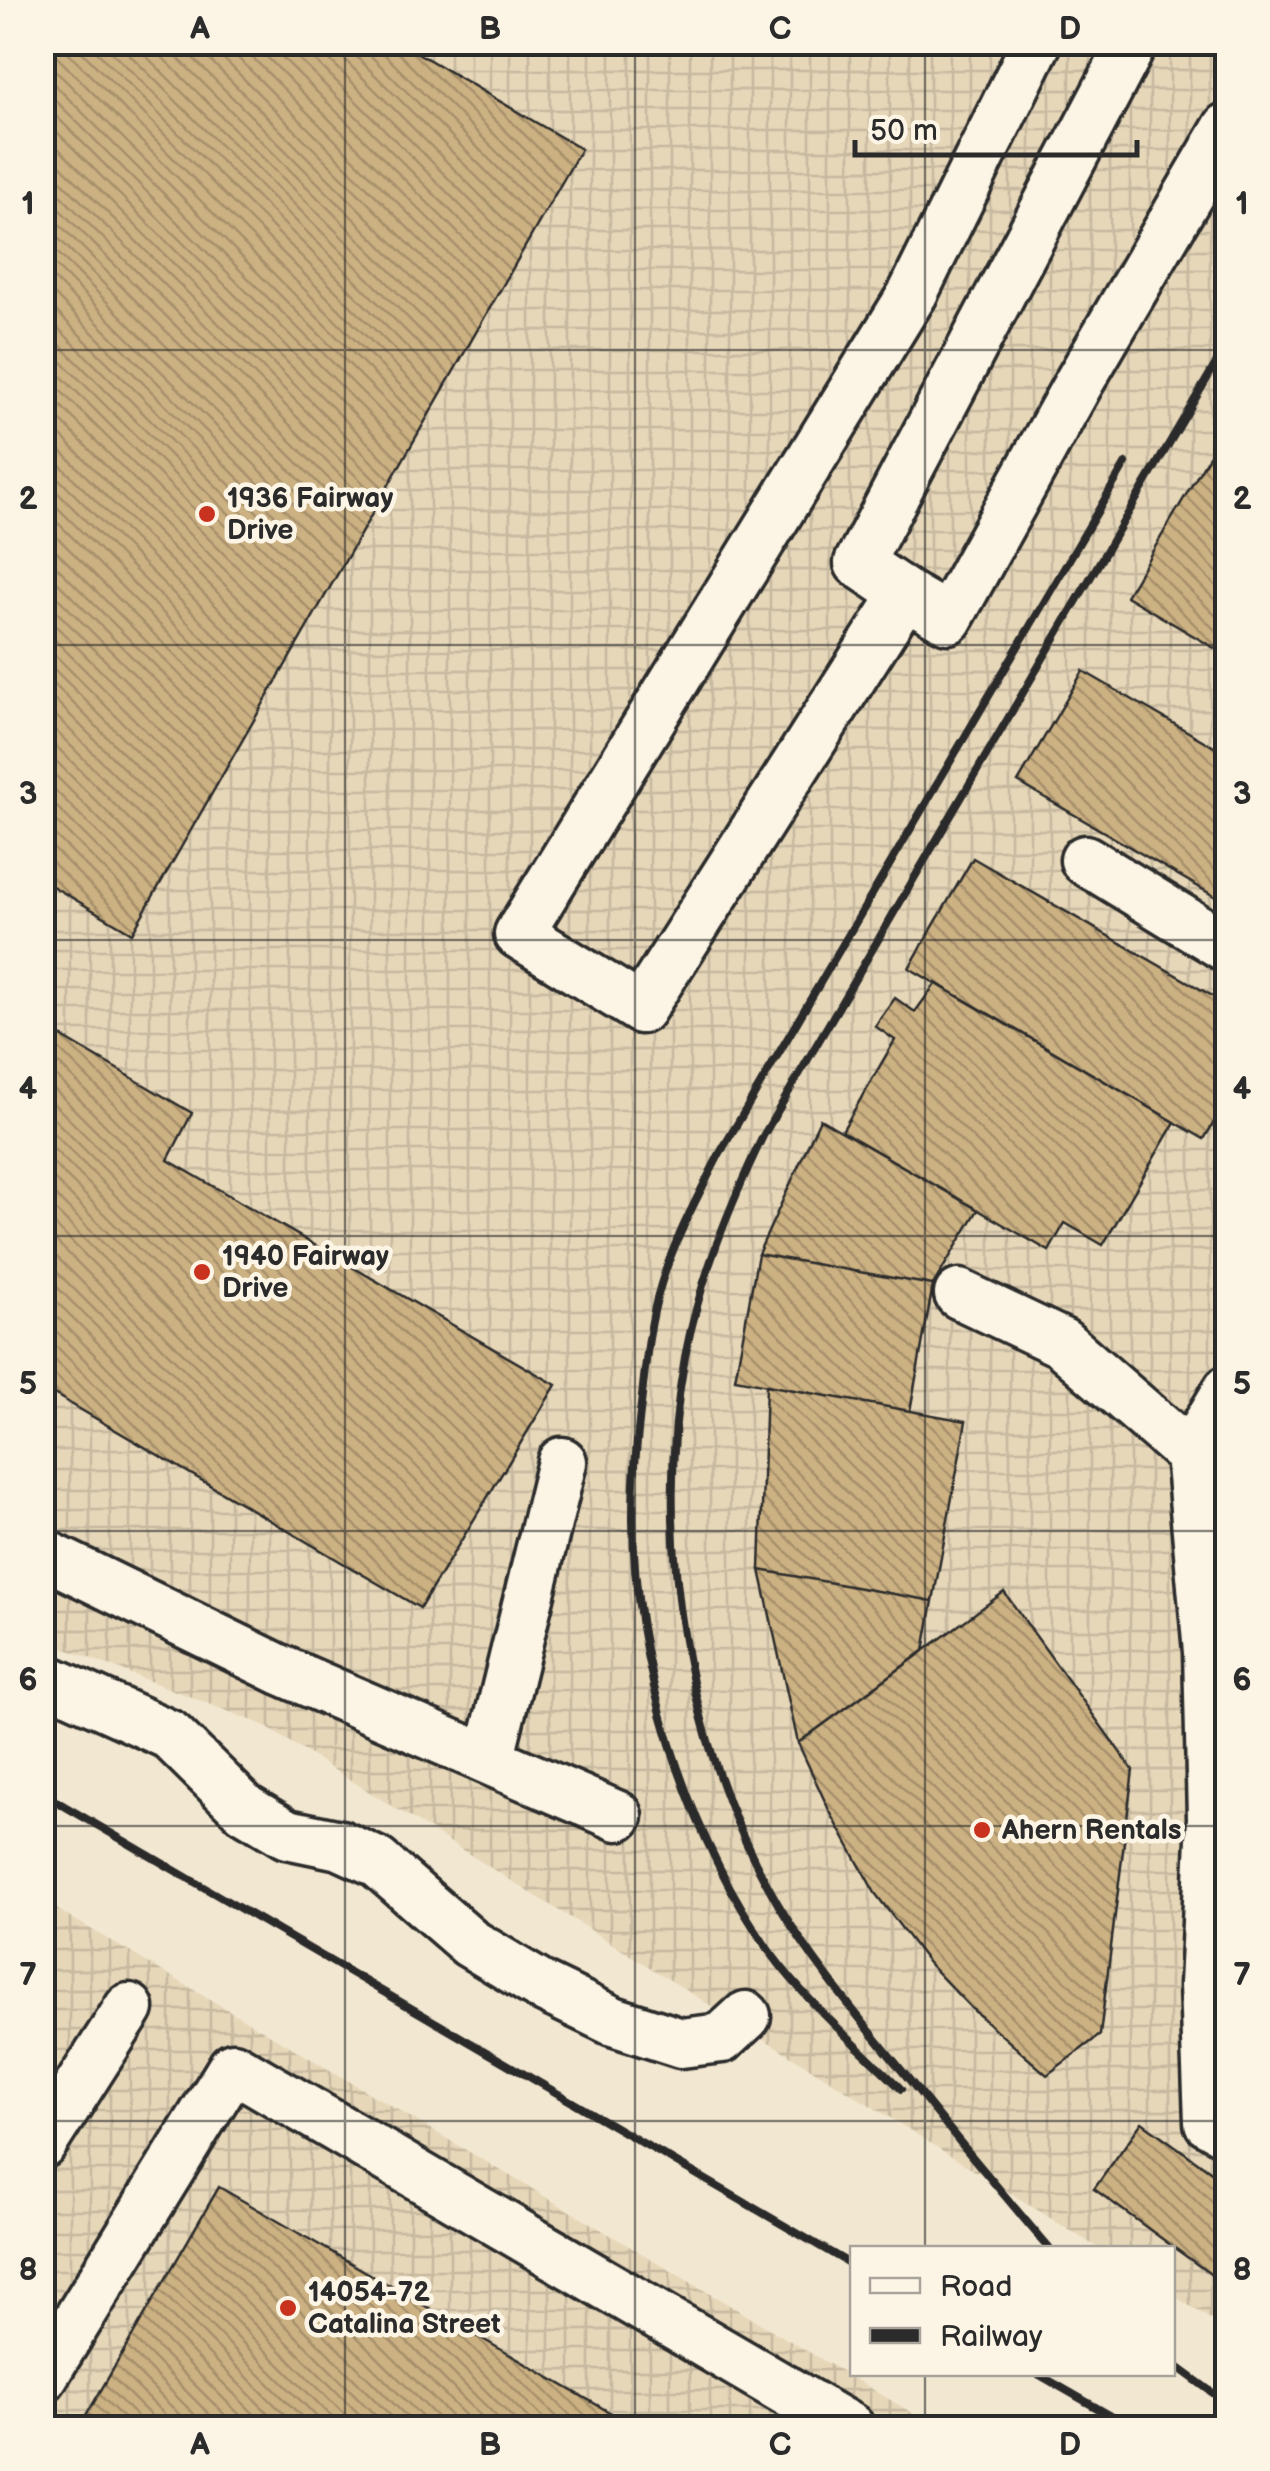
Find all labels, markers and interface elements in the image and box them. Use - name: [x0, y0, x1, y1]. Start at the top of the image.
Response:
- text: A: [189, 10, 210, 49]
- text: B: [479, 10, 501, 49]
- text: C: [769, 10, 791, 49]
- text: D: [1059, 10, 1081, 49]
- scale bar: [855, 95, 1138, 157]
- text: 50 m: [870, 113, 938, 149]
- text: 1: [21, 185, 35, 224]
- text: 1: [1235, 185, 1249, 224]
- text: 2: [18, 480, 38, 519]
- text: 2: [1232, 480, 1252, 519]
- place label: 1936 Fairway Drive: [227, 482, 393, 547]
- marker: 1936 Fairway Drive: [196, 503, 218, 525]
- text: 3: [19, 775, 37, 814]
- text: 3: [1233, 775, 1251, 814]
- text: 4: [19, 1070, 38, 1109]
- text: 4: [1233, 1070, 1252, 1109]
- place label: 1940 Fairway Drive: [222, 1240, 389, 1305]
- marker: 1940 Fairway Drive: [191, 1261, 213, 1283]
- text: 5: [19, 1365, 37, 1404]
- text: 5: [1233, 1365, 1251, 1404]
- text: 6: [18, 1661, 38, 1700]
- text: 6: [1232, 1661, 1252, 1700]
- place label: Ahern Rentals: [1001, 1814, 1182, 1847]
- marker: Ahern Rentals: [971, 1819, 993, 1841]
- text: 7: [19, 1956, 37, 1995]
- text: 7: [1233, 1956, 1251, 1995]
- legend: [850, 2246, 1175, 2376]
- text: 8: [18, 2251, 38, 2290]
- text: 8: [1232, 2251, 1252, 2290]
- text: Road: [940, 2269, 1013, 2305]
- place label: 14054-72 Catalina Street: [308, 2276, 501, 2341]
- marker: 14054-72 Catalina Street: [277, 2297, 299, 2319]
- text: Railway: [940, 2319, 1043, 2355]
- text: A: [189, 2426, 210, 2465]
- text: B: [479, 2426, 501, 2465]
- text: C: [769, 2426, 791, 2465]
- text: D: [1059, 2426, 1081, 2465]

